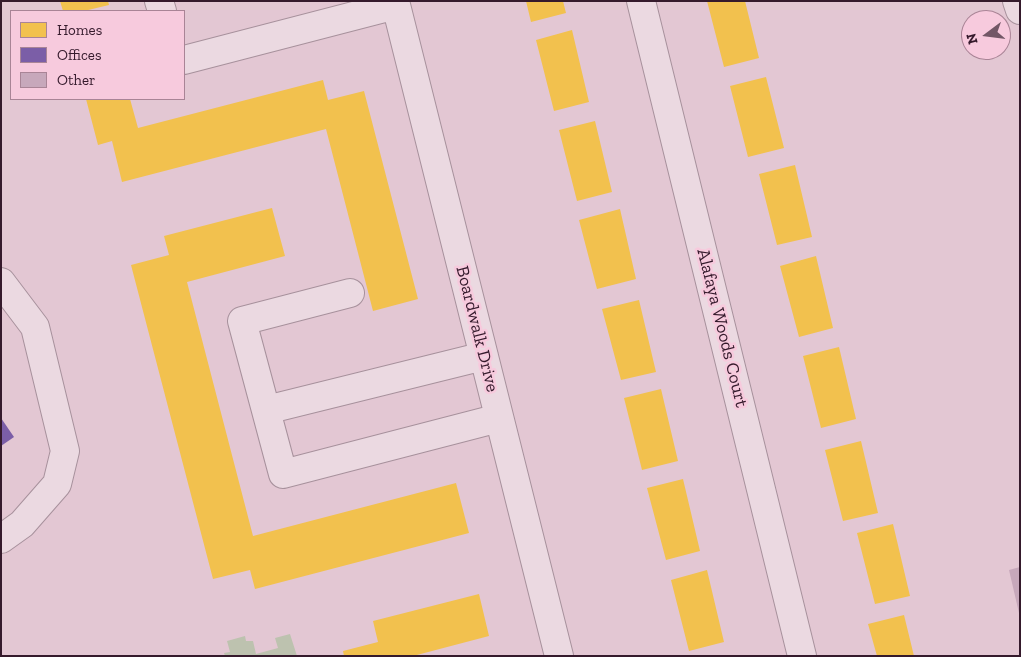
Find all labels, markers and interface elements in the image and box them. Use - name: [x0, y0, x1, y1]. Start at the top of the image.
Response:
- legend: [10, 10, 185, 100]
- north arrow: [961, 10, 1011, 60]
- text: Homes: [57, 21, 102, 39]
- text: N: [962, 31, 982, 46]
- text: Offices: [57, 46, 101, 64]
- text: Other: [57, 71, 95, 89]
- street label: Alafaya Woods Court: [692, 246, 752, 410]
- street label: Boardwalk Drive: [451, 264, 503, 394]

